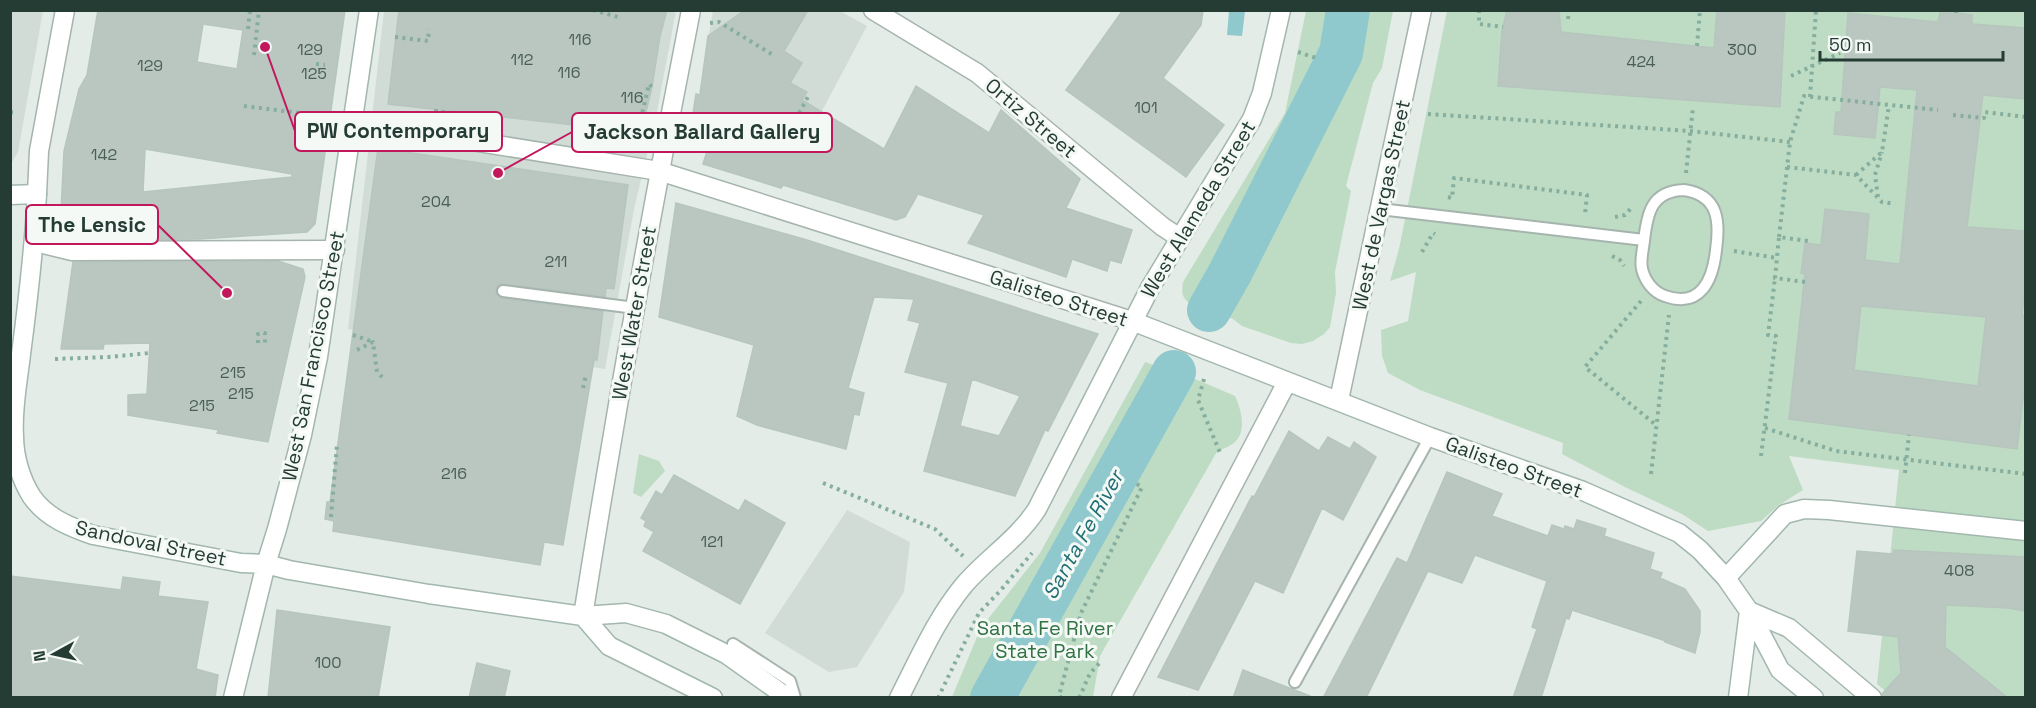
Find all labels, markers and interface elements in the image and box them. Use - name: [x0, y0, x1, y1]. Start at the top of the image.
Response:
- scale bar: [1820, 24, 2003, 62]
- house number: 116: [568, 29, 592, 50]
- text: 50 m: [1829, 33, 1871, 56]
- house number: 129: [297, 39, 323, 60]
- house number: 300: [1727, 39, 1757, 60]
- house number: 112: [510, 49, 534, 70]
- house number: 424: [1626, 51, 1656, 72]
- house number: 129: [137, 55, 163, 76]
- house number: 116: [557, 62, 581, 83]
- house number: 125: [301, 63, 327, 84]
- street label: Ortiz Street: [980, 72, 1082, 164]
- house number: 116: [620, 87, 644, 108]
- house number: 101: [1134, 97, 1158, 118]
- street label: West de Vargas Street: [1346, 97, 1416, 313]
- callout: PW Contemporary: [295, 112, 502, 151]
- callout: Jackson Ballard Gallery: [572, 113, 832, 152]
- street label: West Alameda Street: [1135, 116, 1261, 302]
- text: PW Contemporary: [307, 117, 489, 144]
- text: Jackson Ballard Gallery: [584, 118, 820, 145]
- house number: 142: [91, 144, 117, 165]
- house number: 204: [421, 191, 451, 212]
- callout: The Lensic: [26, 205, 158, 244]
- text: The Lensic: [38, 211, 146, 238]
- street label: West Water Street: [606, 224, 662, 402]
- street label: West San Francisco Street: [276, 229, 350, 483]
- house number: 211: [544, 251, 568, 272]
- street label: Galisteo Street: [986, 263, 1132, 333]
- house number: 215: [220, 362, 246, 383]
- house number: 215: [228, 383, 254, 404]
- house number: 215: [189, 395, 215, 416]
- street label: Galisteo Street: [1442, 430, 1586, 504]
- house number: 216: [441, 463, 467, 484]
- water label: Santa Fe River: [1036, 464, 1130, 604]
- street label: Sandoval Street: [73, 514, 229, 572]
- house number: 121: [700, 531, 724, 552]
- house number: 408: [1944, 560, 1974, 581]
- park label: Santa Fe River State Park: [977, 615, 1113, 664]
- north arrow: [24, 624, 84, 684]
- text: N: [28, 649, 51, 663]
- house number: 100: [314, 652, 342, 673]

